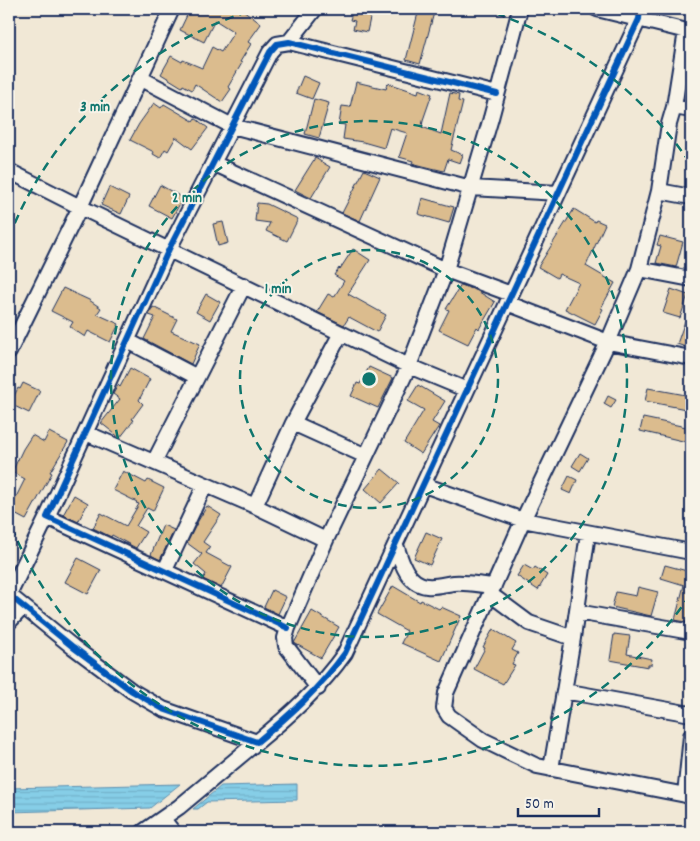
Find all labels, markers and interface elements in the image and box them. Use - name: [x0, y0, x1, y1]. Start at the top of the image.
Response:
- text: 3 min: [80, 97, 110, 119]
- text: 2 min: [172, 188, 202, 210]
- text: 1 min: [265, 279, 291, 301]
- centre of rings: [360, 370, 378, 388]
- scale bar: [518, 786, 599, 818]
- text: 50 m: [525, 794, 554, 816]

